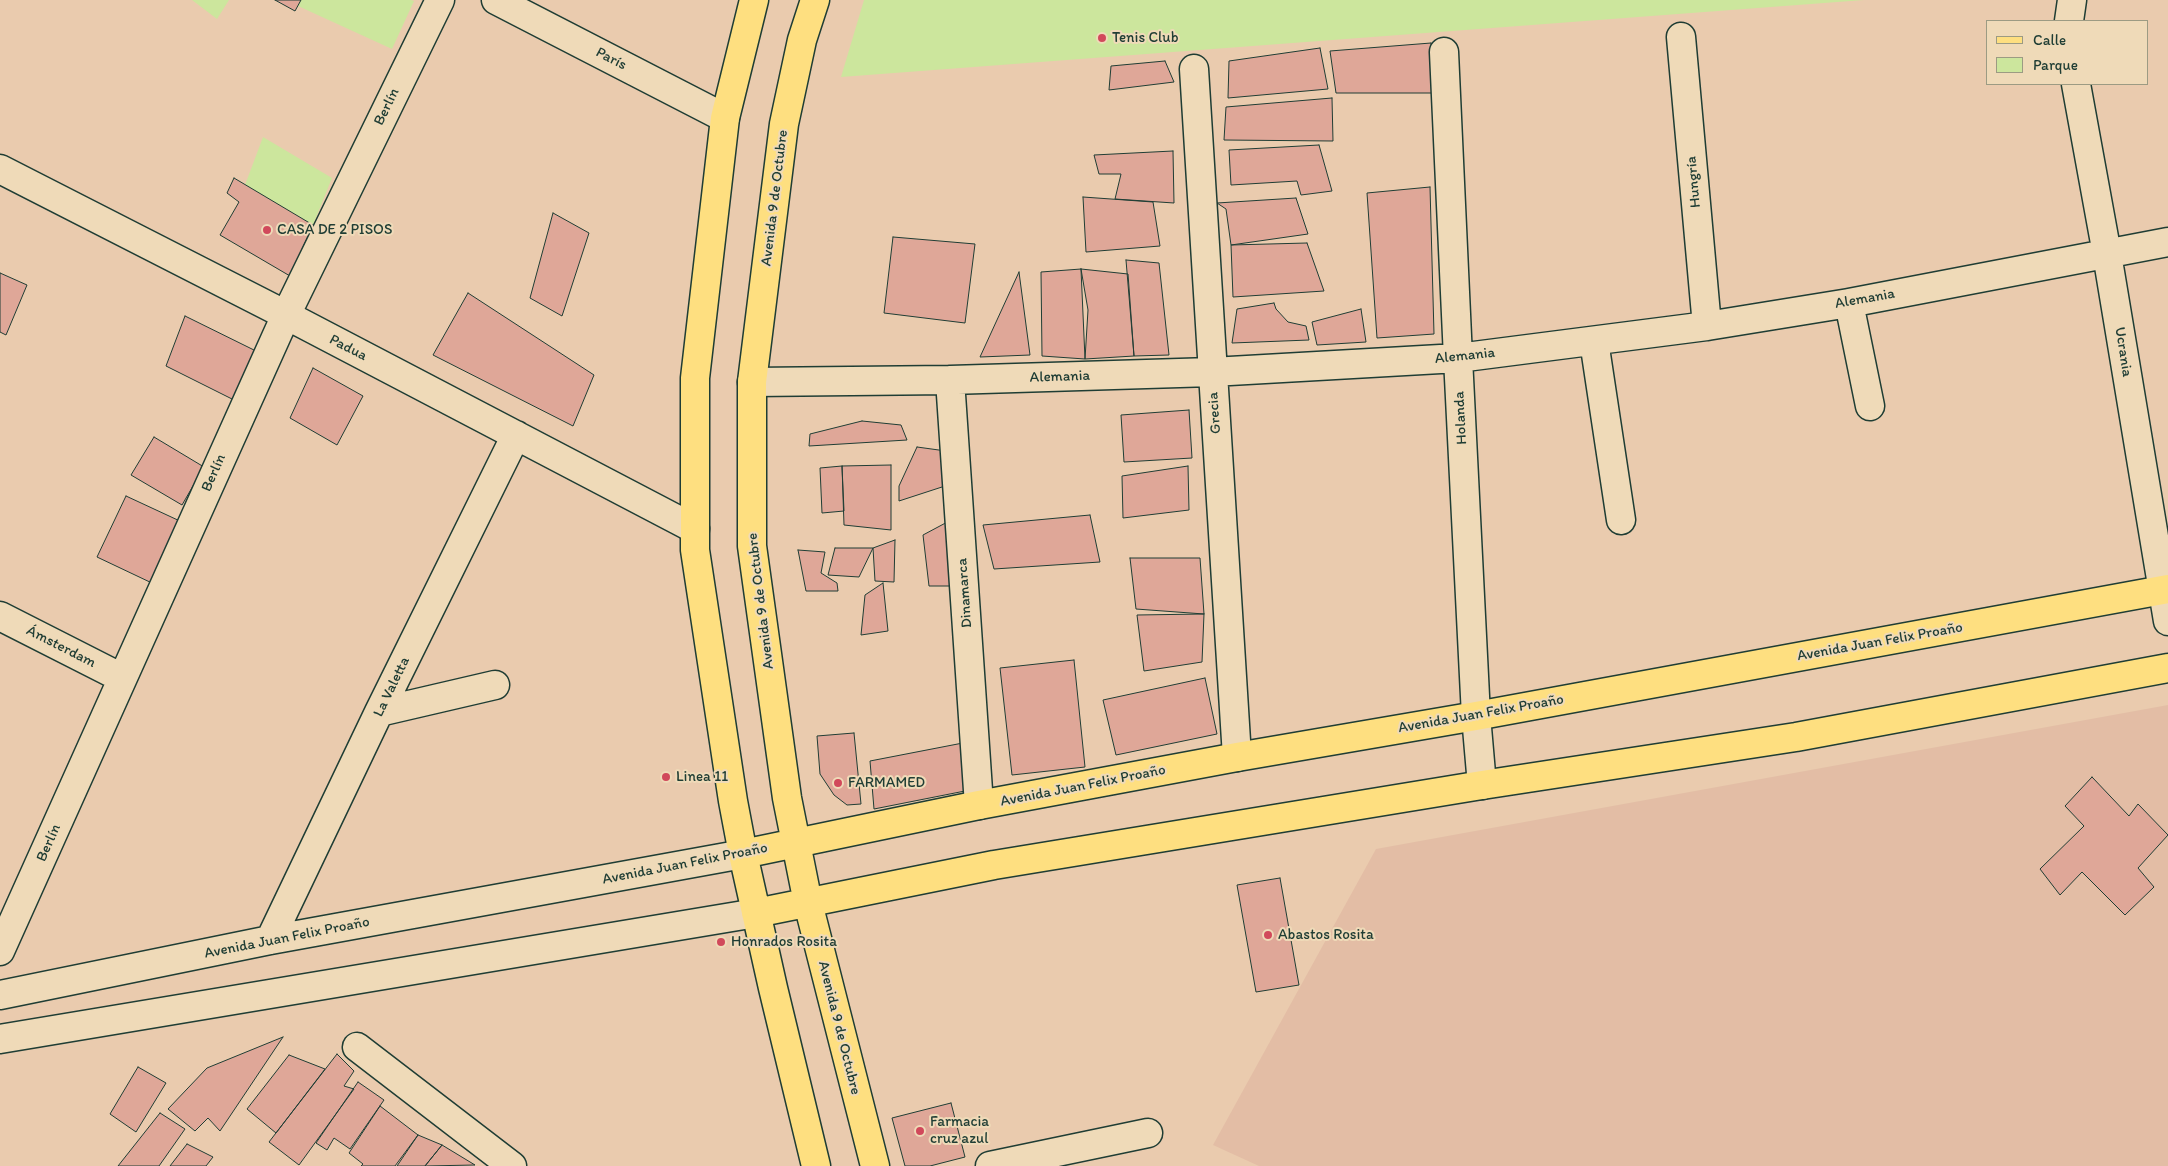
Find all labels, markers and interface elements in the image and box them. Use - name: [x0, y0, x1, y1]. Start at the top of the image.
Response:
- legend: [1986, 20, 2148, 85]
- place label: Tenis Club: [1112, 29, 1178, 47]
- text: Calle: [2033, 31, 2066, 49]
- marker: Tenis Club: [1096, 32, 1108, 44]
- street label: París: [592, 44, 630, 74]
- text: Parque: [2033, 56, 2078, 74]
- street label: Berlín: [370, 85, 404, 129]
- street label: Avenida 9 de Octubre: [758, 129, 792, 267]
- street label: Hungría: [1683, 155, 1705, 209]
- place label: CASA DE 2 PISOS: [277, 221, 392, 239]
- marker: CASA DE 2 PISOS: [261, 224, 273, 236]
- street label: Alemania: [1834, 285, 1896, 313]
- street label: Ucrania: [2110, 326, 2136, 378]
- street label: Padua: [326, 331, 370, 365]
- street label: Alemania: [1434, 344, 1496, 368]
- street label: Alemania: [1029, 367, 1091, 387]
- street label: Grecia: [1205, 391, 1225, 435]
- street label: Holanda: [1451, 391, 1471, 445]
- street label: Berlín: [198, 451, 230, 495]
- street label: Avenida 9 de Octubre: [744, 532, 778, 670]
- street label: Dinamarca: [954, 557, 976, 629]
- street label: Avenida Juan Felix Proaño: [1796, 619, 1964, 665]
- street label: Ámsterdam: [23, 622, 99, 672]
- street label: La Valetta: [370, 654, 414, 720]
- street label: Avenida Juan Felix Proaño: [1397, 691, 1565, 737]
- street label: Avenida Juan Felix Proaño: [999, 761, 1167, 811]
- place label: Linea 11: [676, 768, 728, 786]
- marker: Linea 11: [660, 771, 672, 783]
- place label: FARMAMED: [848, 774, 925, 792]
- marker: FARMAMED: [832, 777, 844, 789]
- street label: Berlín: [33, 821, 65, 865]
- street label: Avenida Juan Felix Proaño: [601, 839, 769, 889]
- street label: Avenida Juan Felix Proaño: [203, 913, 371, 963]
- place label: Abastos Rosita: [1278, 926, 1374, 944]
- marker: Abastos Rosita: [1262, 929, 1274, 941]
- place label: Honrados Rosita: [731, 933, 837, 951]
- marker: Honrados Rosita: [715, 936, 727, 948]
- street label: Avenida 9 de Octubre: [814, 959, 864, 1097]
- place label: Farmacia cruz azul: [930, 1113, 989, 1148]
- marker: Farmacia cruz azul: [914, 1125, 926, 1137]

